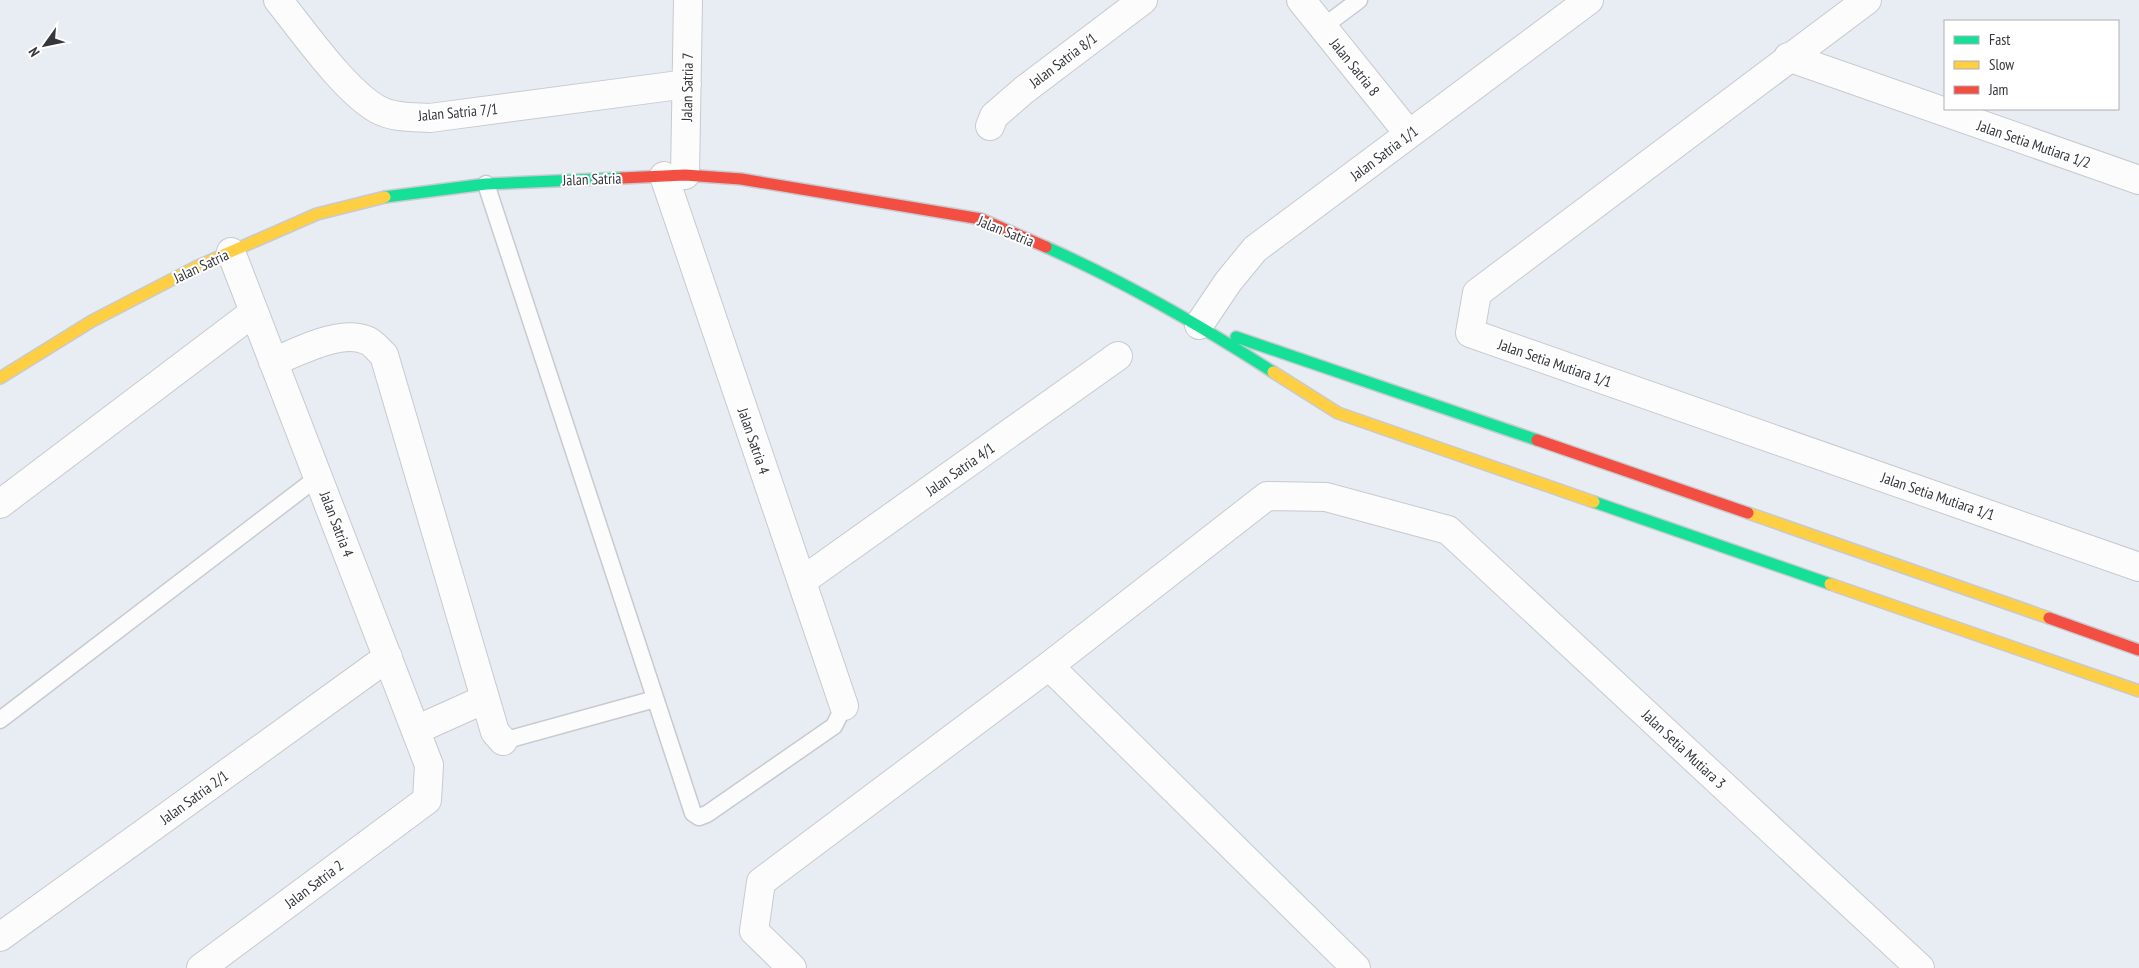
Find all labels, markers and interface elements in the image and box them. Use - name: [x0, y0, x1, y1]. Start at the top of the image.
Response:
- north arrow: [20, 20, 70, 70]
- legend: [1944, 20, 2119, 110]
- street label: Jalan Satria 8/1: [1025, 28, 1101, 92]
- text: Fast: [1989, 30, 2010, 49]
- street label: Jalan Satria 8: [1325, 34, 1384, 100]
- text: N: [24, 44, 44, 60]
- street label: Jalan Satria 7: [677, 52, 697, 123]
- text: Slow: [1989, 55, 2014, 74]
- text: Jam: [1988, 80, 2008, 99]
- street label: Jalan Satria 7/1: [416, 99, 499, 125]
- street label: Jalan Setia Mutiara 1/2: [1974, 115, 2093, 172]
- street label: Jalan Satria 1/1: [1346, 121, 1422, 185]
- street label: Jalan Satria: [561, 168, 622, 190]
- street label: Jalan Satria: [974, 211, 1037, 251]
- street label: Jalan Satria: [169, 245, 232, 287]
- street label: Jalan Setia Mutiara 1/1: [1495, 334, 1614, 391]
- street label: Jalan Satria 4: [734, 404, 774, 477]
- street label: Jalan Satria 4/1: [921, 438, 998, 500]
- street label: Jalan Setia Mutiara 1/1: [1878, 467, 1997, 524]
- street label: Jalan Satria 4: [315, 488, 358, 560]
- street label: Jalan Setia Mutiara 3: [1637, 705, 1730, 793]
- street label: Jalan Satria 2/1: [155, 766, 232, 829]
- street label: Jalan Satria 2: [280, 856, 347, 913]

